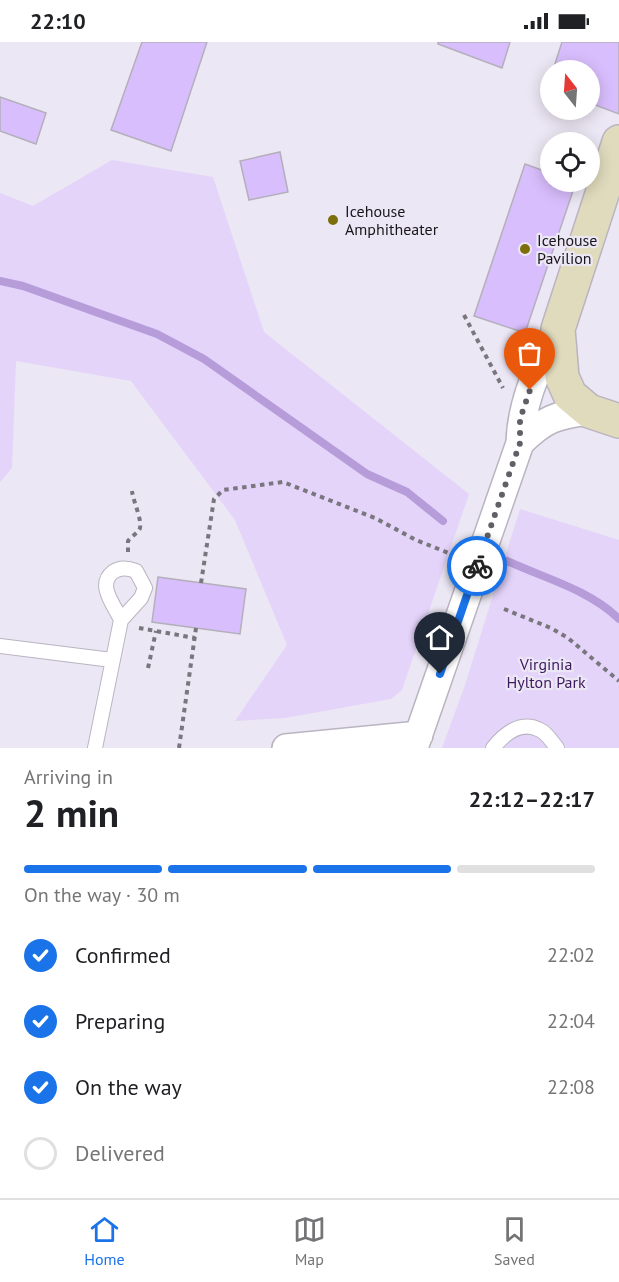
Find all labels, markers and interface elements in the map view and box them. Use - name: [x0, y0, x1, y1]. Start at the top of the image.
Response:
- text: 22:10: [30, 7, 86, 35]
- north arrow: [540, 60, 600, 120]
- map controls: [540, 60, 600, 192]
- button: locate: [540, 132, 600, 192]
- place label: Icehouse Amphitheater: [345, 201, 439, 239]
- marker: Icehouse Amphitheater: [326, 213, 340, 227]
- place label: Icehouse Pavilion: [537, 230, 597, 268]
- marker: Icehouse Pavilion: [518, 242, 532, 256]
- pin: [504, 328, 555, 390]
- icon: bag: [513, 337, 546, 370]
- courier: [447, 536, 507, 596]
- icon: bike: [461, 550, 494, 583]
- pin: [414, 612, 465, 674]
- icon: home: [423, 621, 456, 654]
- park label: Virginia Hylton Park: [506, 654, 586, 692]
- text: Arriving in: [24, 764, 113, 790]
- text: 22:12–22:17: [469, 785, 595, 813]
- text: 2 min: [24, 787, 119, 838]
- text: On the way · 30 m: [24, 882, 180, 908]
- icon: check: [24, 939, 57, 972]
- text: Confirmed: [75, 941, 171, 969]
- text: 22:02: [547, 942, 595, 968]
- icon: check: [24, 1005, 57, 1038]
- text: Preparing: [75, 1007, 165, 1035]
- text: 22:04: [547, 1008, 595, 1034]
- icon: check: [24, 1071, 57, 1104]
- text: On the way: [75, 1073, 182, 1101]
- text: 22:08: [547, 1074, 595, 1100]
- text: Delivered: [75, 1139, 165, 1167]
- tab: Home: [84, 1213, 125, 1269]
- tab: Map: [293, 1213, 326, 1269]
- tab: Saved: [494, 1213, 535, 1269]

